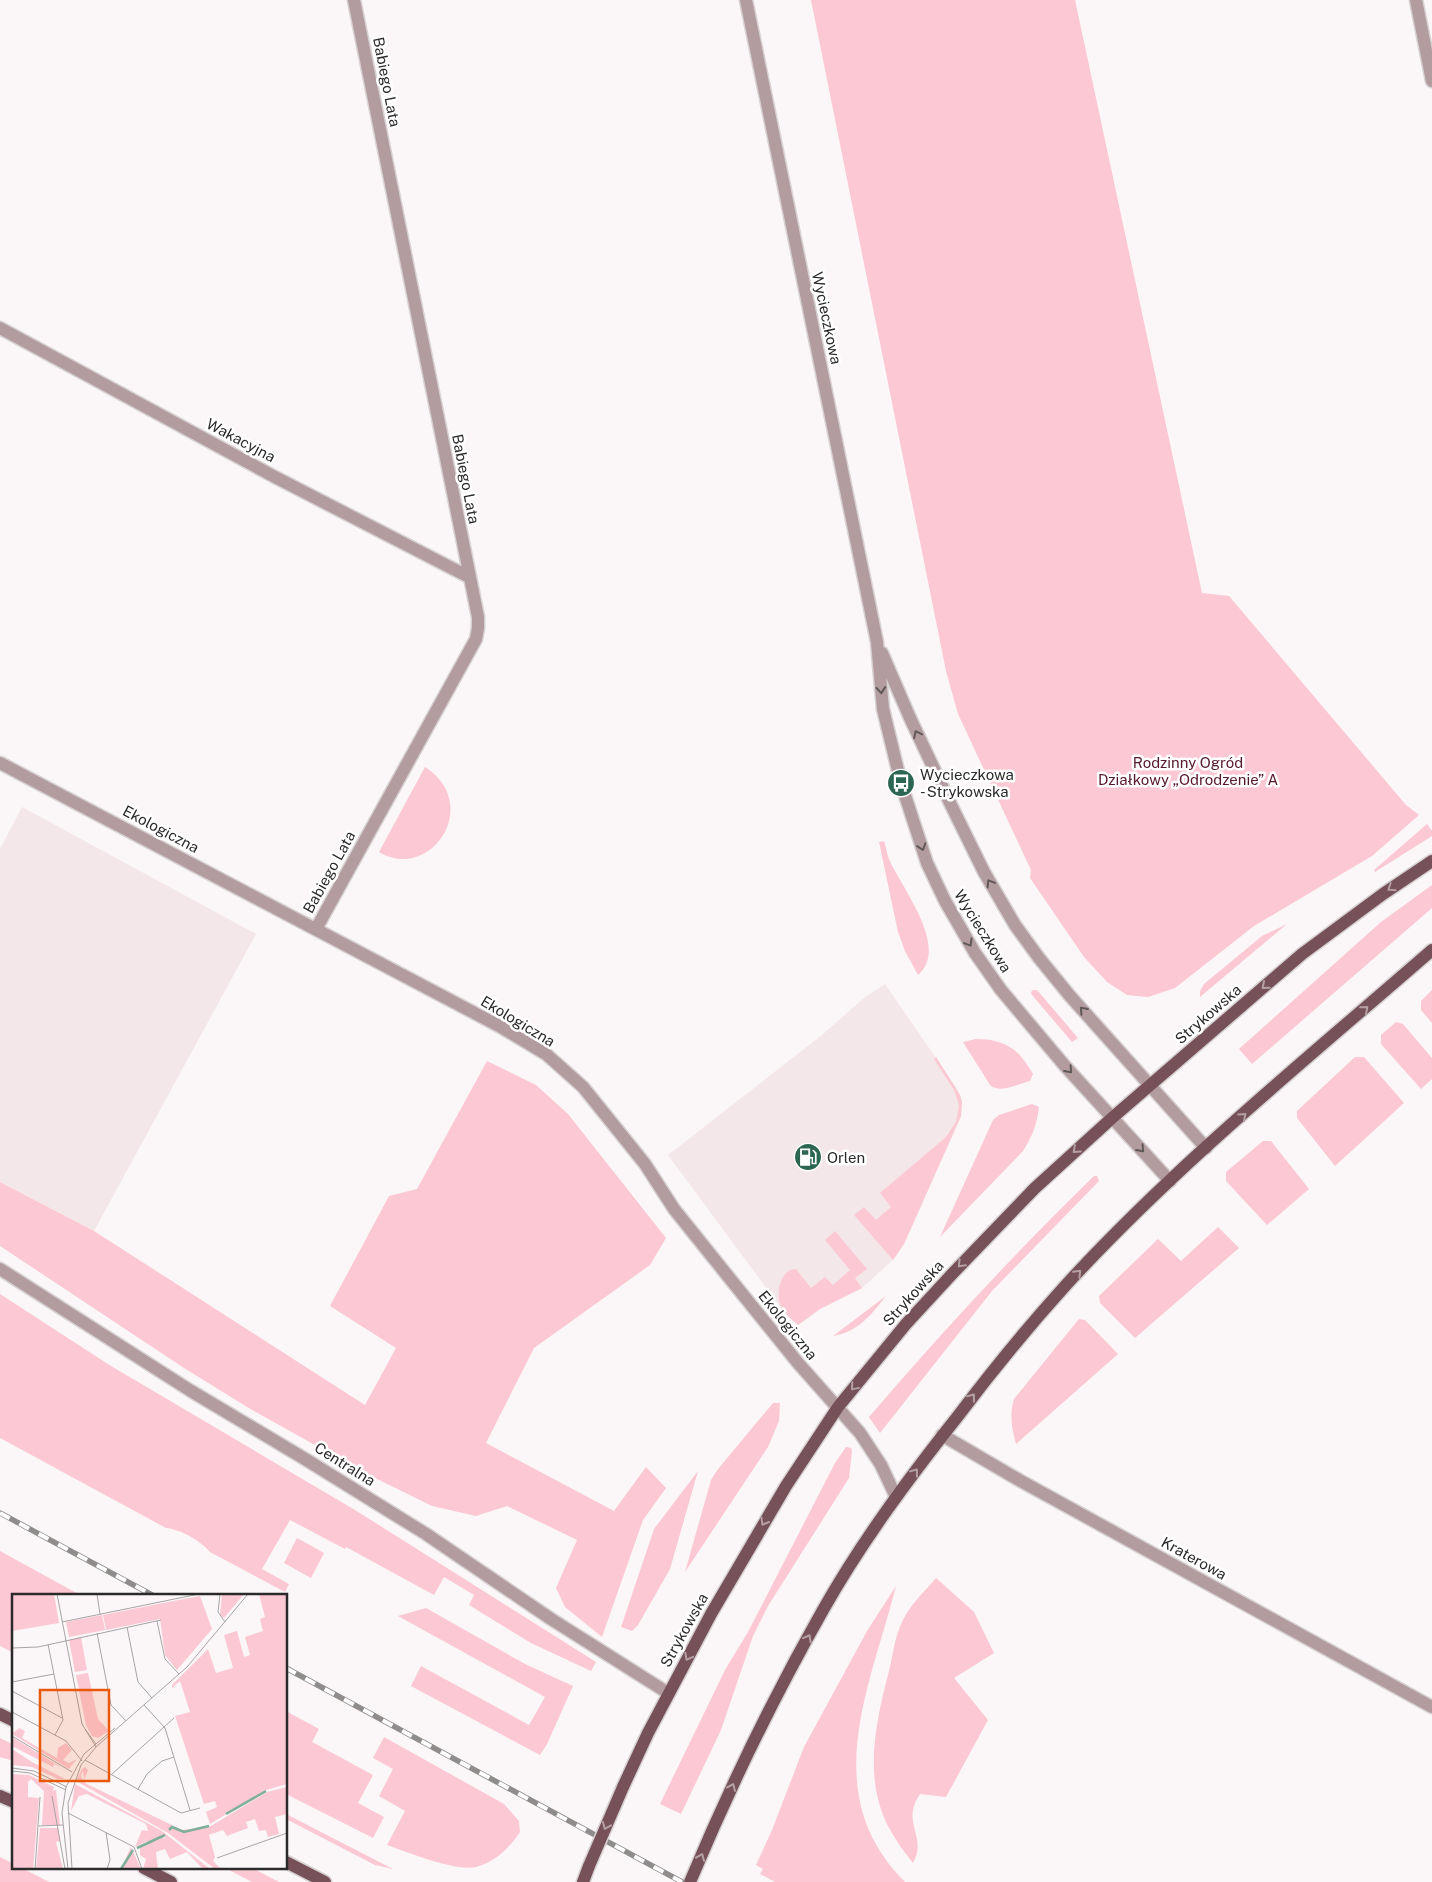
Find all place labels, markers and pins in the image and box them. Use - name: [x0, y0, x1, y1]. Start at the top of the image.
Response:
- place label: Wycieczkowa - Strykowska: [920, 766, 1014, 800]
- bus stop icon: Wycieczkowa - Strykowska: [886, 768, 916, 798]
- fuel station icon: Orlen: [793, 1142, 823, 1172]
- place label: Orlen: [827, 1149, 865, 1166]

